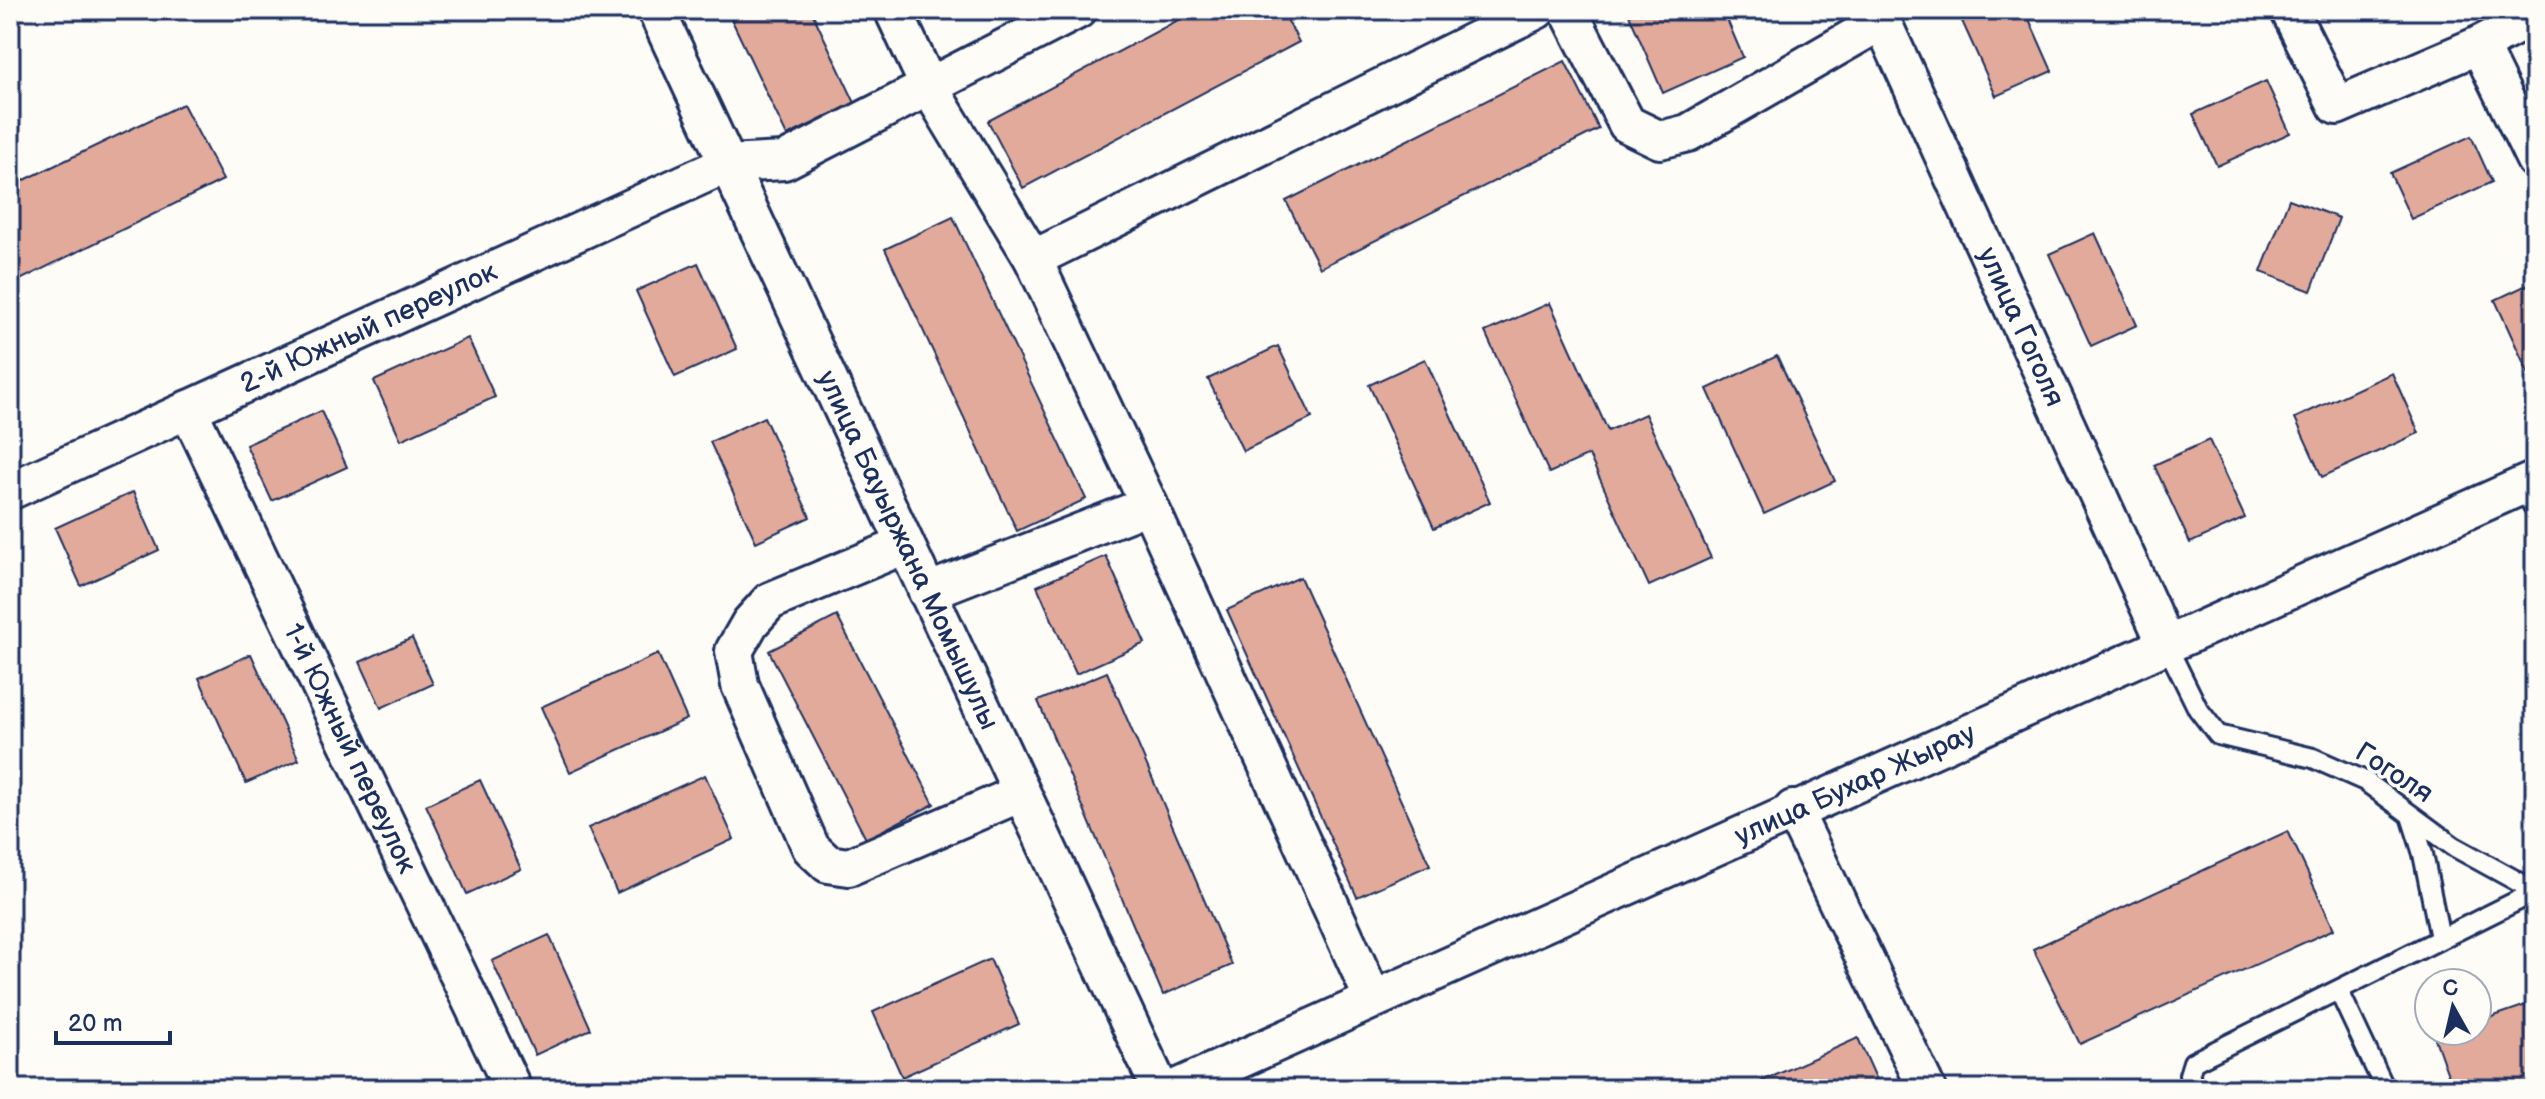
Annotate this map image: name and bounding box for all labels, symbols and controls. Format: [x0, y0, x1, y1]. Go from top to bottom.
street label: улица Гоголя [1971, 242, 2072, 411]
street label: 2-й Южный переулок [235, 255, 502, 400]
street label: улица Бауыржана Момышулы [810, 365, 1006, 735]
street label: 1-й Южный переулок [276, 618, 424, 879]
street label: улица Бухар Жырау [1730, 716, 1980, 852]
street label: Гоголя [2349, 736, 2439, 810]
north arrow [2413, 967, 2493, 1047]
text: С [2441, 974, 2460, 1003]
scale bar [56, 995, 170, 1045]
text: 20 m [68, 1009, 123, 1038]

